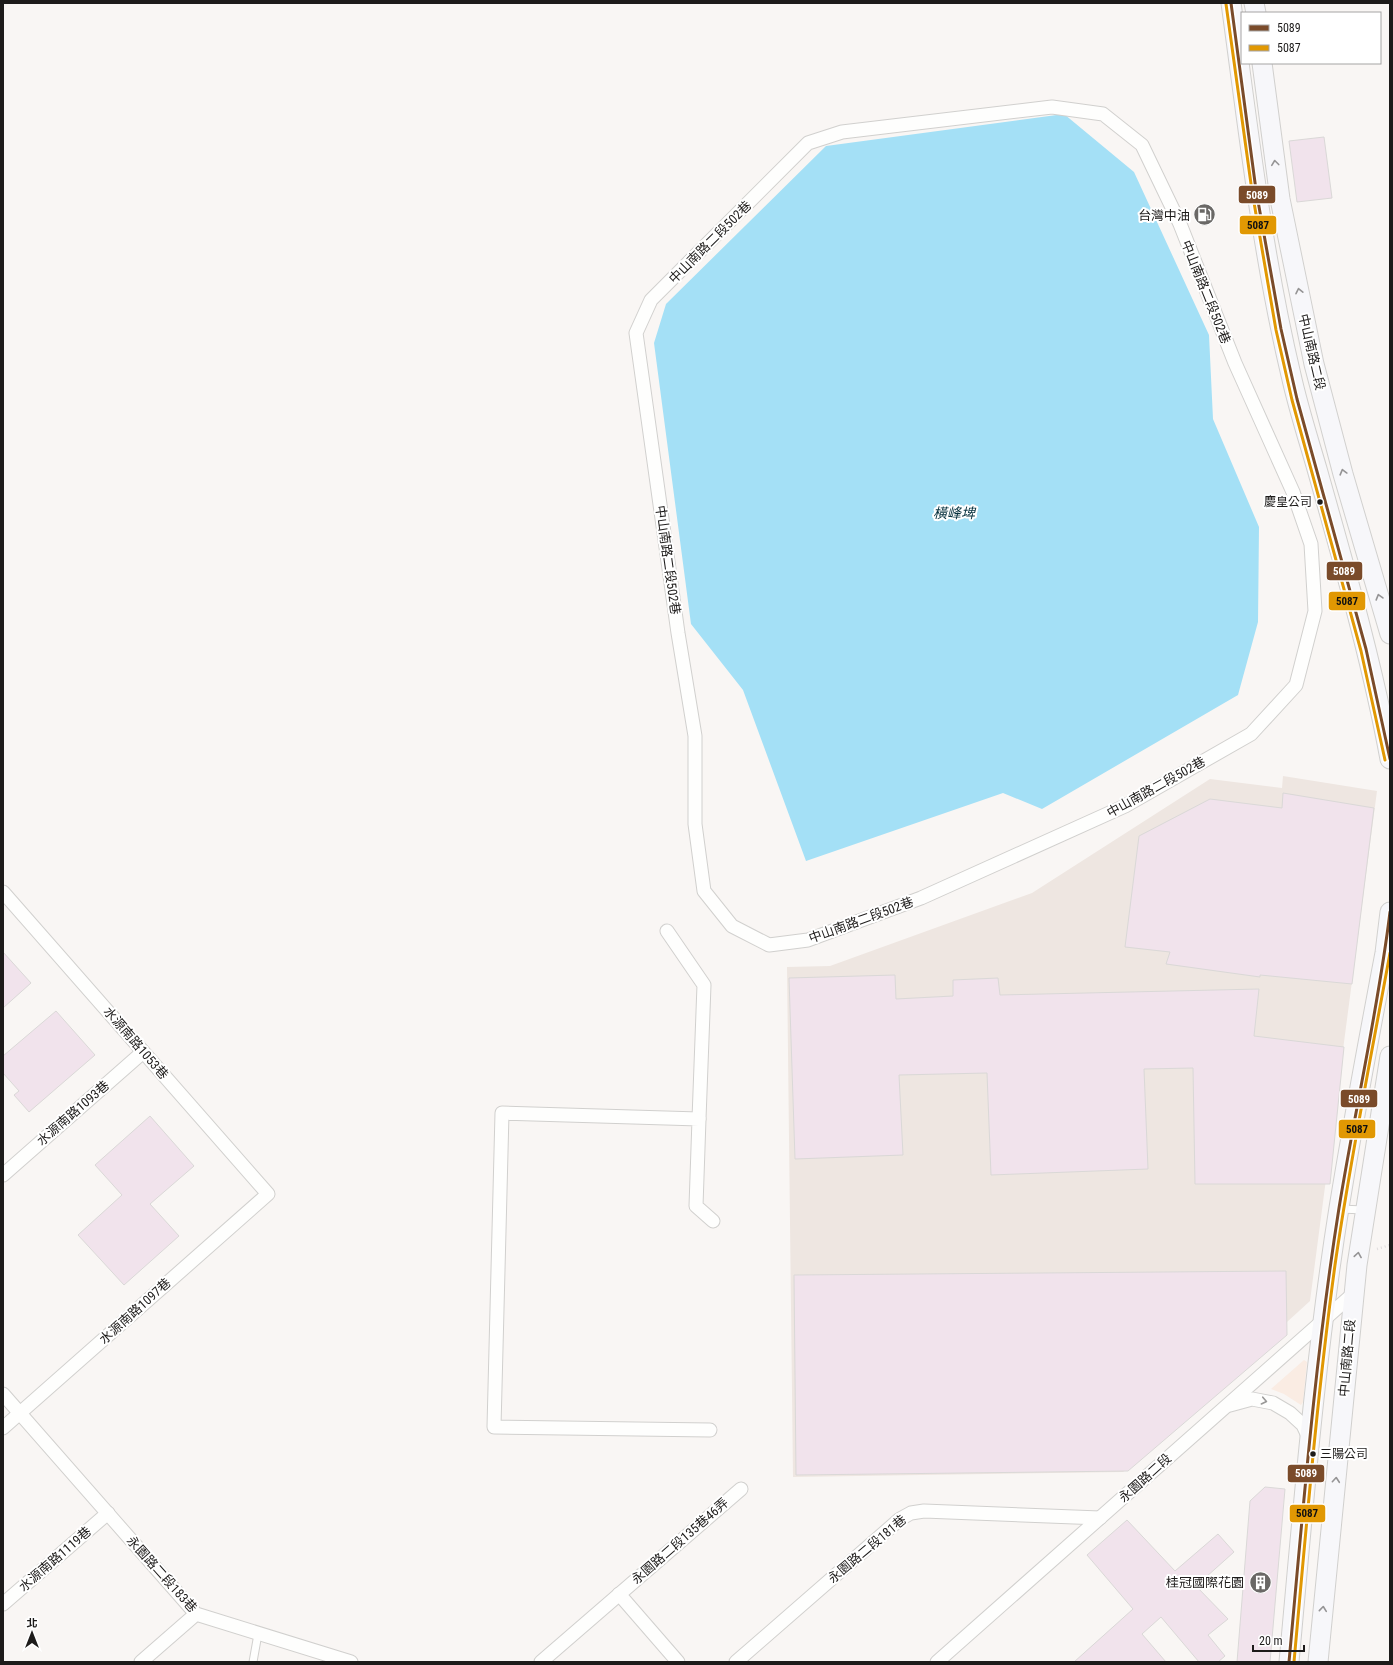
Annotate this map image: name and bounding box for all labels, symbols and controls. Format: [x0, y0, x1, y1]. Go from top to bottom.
legend [1241, 12, 1381, 64]
text: 5089 [1277, 21, 1301, 35]
text: 5087 [1277, 41, 1301, 55]
one-way arrow [1271, 160, 1280, 166]
line badge: 5089 [1238, 185, 1276, 204]
text: 5089 [1246, 189, 1268, 202]
street label: 中山南路二段502巷 [666, 198, 754, 286]
fuel station icon: 台灣中油 [1192, 202, 1218, 228]
place label: 台灣中油 [1138, 208, 1190, 223]
line badge: 5087 [1239, 215, 1277, 235]
text: 5087 [1247, 219, 1270, 232]
street label: 中山南路二段502巷 [1178, 238, 1234, 346]
one-way arrow [1295, 288, 1303, 294]
street label: 中山南路二段 [1296, 312, 1328, 392]
one-way arrow [1339, 469, 1348, 476]
place label: 慶皇公司 [1264, 495, 1312, 509]
marker: 慶皇公司 [1315, 497, 1325, 507]
street label: 中山南路二段502巷 [653, 504, 683, 616]
water label: 橫峰埤 [933, 505, 977, 521]
line badge: 5089 [1326, 561, 1363, 581]
text: 5089 [1333, 565, 1355, 578]
line badge: 5087 [1328, 591, 1366, 611]
one-way arrow [1375, 593, 1384, 600]
text: 5087 [1336, 595, 1359, 608]
street label: 中山南路二段502巷 [1104, 754, 1208, 820]
street label: 中山南路二段502巷 [807, 894, 915, 946]
street label: 水源南路1053巷 [101, 1004, 171, 1082]
street label: 水源南路1093巷 [34, 1078, 112, 1148]
line badge: 5089 [1340, 1089, 1378, 1108]
text: 5089 [1348, 1093, 1370, 1106]
line badge: 5087 [1338, 1119, 1376, 1139]
text: 5087 [1346, 1123, 1369, 1136]
one-way arrow [1353, 1252, 1362, 1258]
street label: 水源南路1097巷 [96, 1275, 174, 1347]
street label: 中山南路二段 [1336, 1318, 1358, 1398]
one-way arrow [1261, 1397, 1267, 1405]
place label: 三陽公司 [1320, 1447, 1368, 1461]
marker: 三陽公司 [1308, 1449, 1318, 1459]
street label: 永園路二段 [1116, 1451, 1174, 1505]
line badge: 5089 [1287, 1464, 1325, 1483]
text: 5089 [1295, 1467, 1317, 1480]
one-way arrow [1332, 1477, 1341, 1483]
street label: 永園路二段135巷46弄 [629, 1495, 731, 1587]
line badge: 5087 [1289, 1504, 1326, 1523]
text: 5087 [1296, 1507, 1319, 1520]
street label: 永園路二段181巷 [825, 1512, 909, 1586]
street label: 水源南路1119巷 [16, 1524, 94, 1594]
street label: 永園路二段183巷 [124, 1533, 200, 1615]
building icon: 桂冠國際花園 [1247, 1569, 1273, 1595]
place label: 桂冠國際花園 [1166, 1575, 1244, 1590]
one-way arrow [1319, 1606, 1328, 1612]
north arrow [12, 1613, 52, 1653]
text: 北 [27, 1617, 38, 1630]
scale bar [1253, 1627, 1304, 1653]
text: 20 m [1259, 1634, 1283, 1648]

